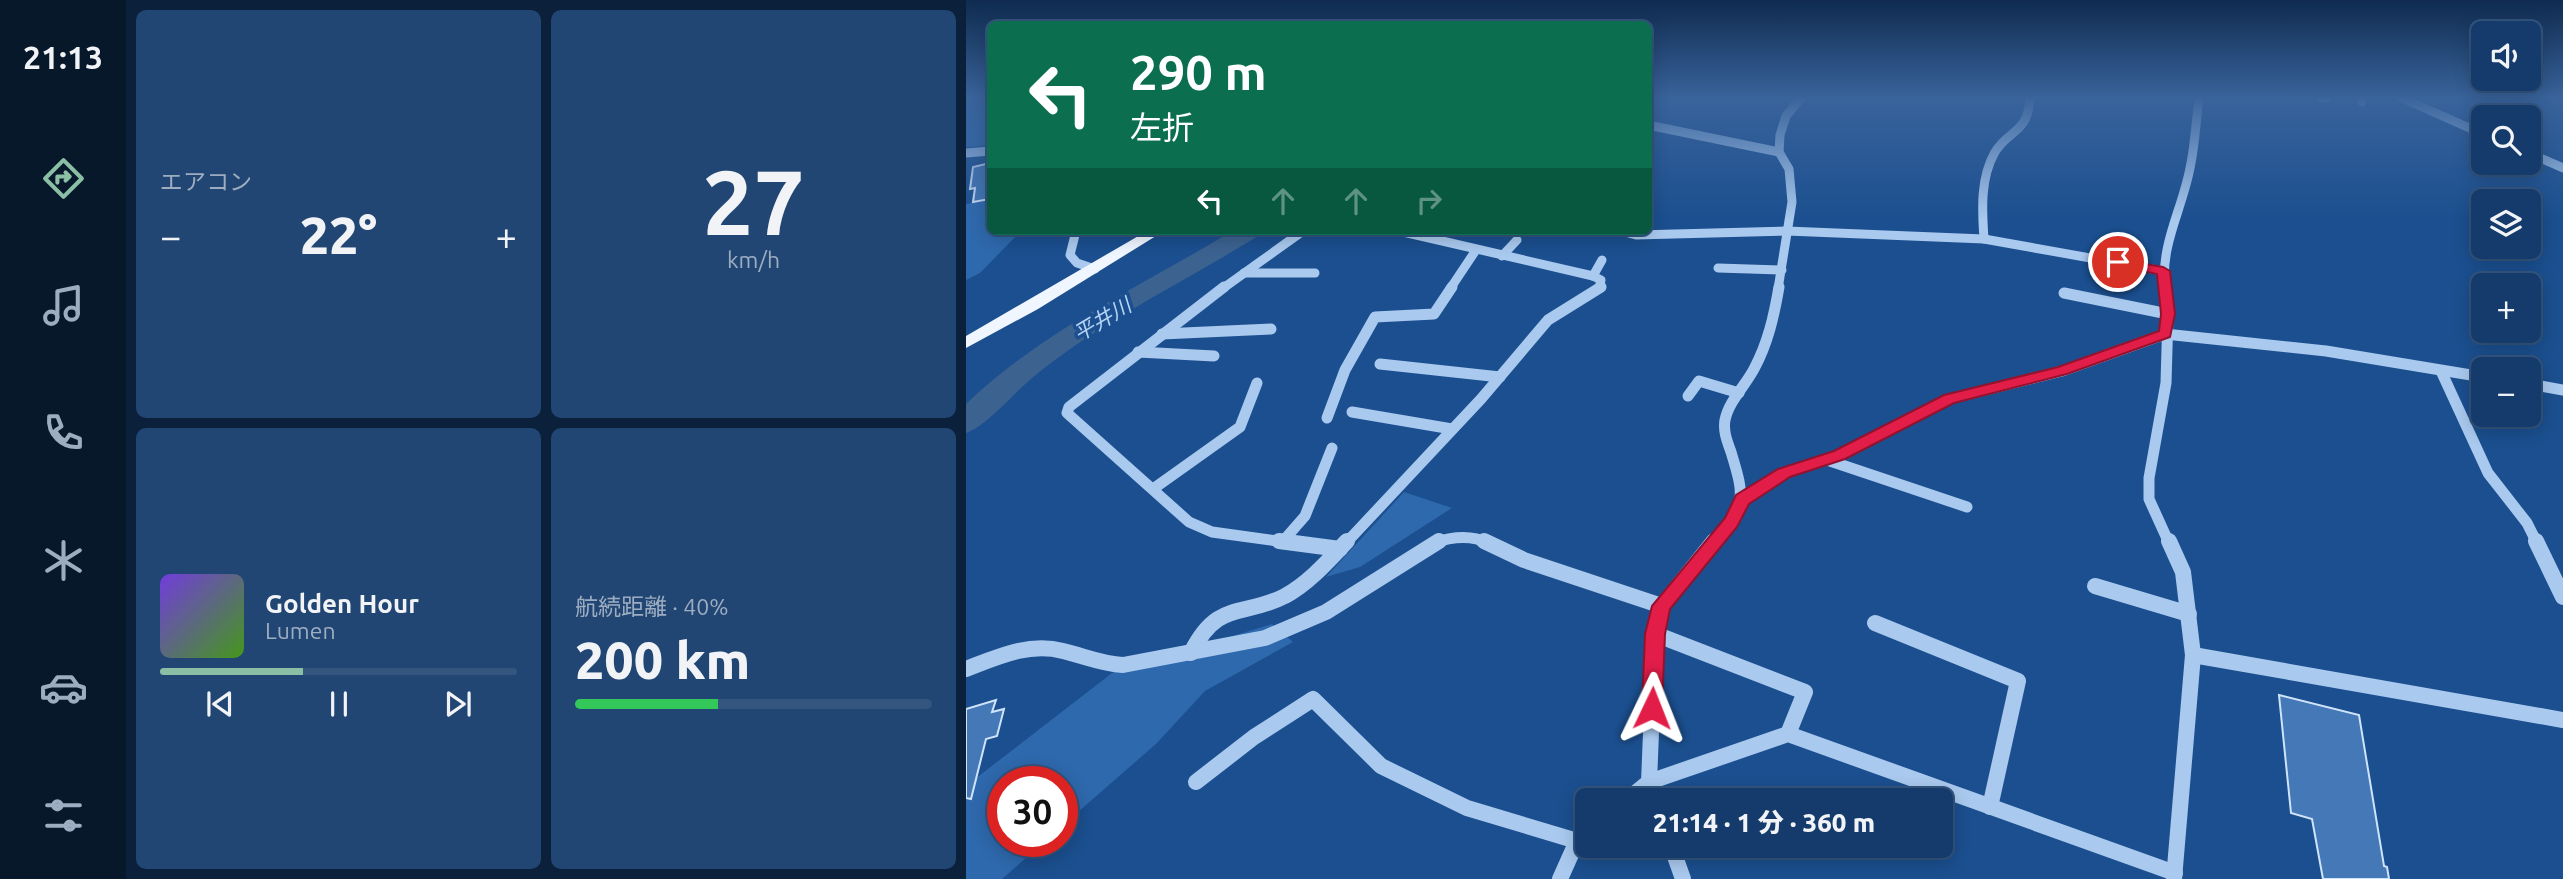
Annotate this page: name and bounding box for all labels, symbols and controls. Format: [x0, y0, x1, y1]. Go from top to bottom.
map controls [2471, 21, 2541, 427]
button: sound [2471, 21, 2541, 91]
text: 21:13 [23, 39, 103, 75]
text: 290 m [1130, 44, 1267, 99]
icon: left [1015, 49, 1106, 140]
button: search [2471, 105, 2541, 175]
text: 左折 [1130, 109, 1194, 145]
text: 27 [702, 150, 805, 252]
icon: directions [39, 154, 88, 203]
text: エアコン [160, 169, 252, 194]
icon: left [1191, 182, 1229, 220]
icon: ahead [1264, 182, 1302, 220]
icon: ahead [1337, 182, 1375, 220]
icon: right [1410, 182, 1448, 220]
button: layers [2471, 189, 2541, 259]
text: 22° [300, 206, 377, 264]
text: − [160, 215, 181, 257]
text: + [496, 215, 517, 257]
pin [2088, 232, 2148, 292]
icon: arrive [2099, 243, 2137, 281]
text: km/h [727, 247, 780, 272]
button: + [2471, 273, 2541, 343]
icon: music [39, 281, 88, 330]
water label: 平井川 [1069, 291, 1137, 346]
button: − [2471, 357, 2541, 427]
icon: phone [39, 408, 88, 457]
icon: climate [39, 536, 88, 585]
text: Golden Hour [265, 589, 419, 618]
text: 航続距離 · 40% [575, 594, 728, 619]
text: Lumen [265, 618, 336, 643]
text: 200 km [575, 631, 750, 689]
icon: car [39, 663, 88, 712]
position arrow [1615, 671, 1689, 745]
icon: previous [201, 685, 239, 723]
icon: pause [320, 685, 358, 723]
icon: next [439, 685, 477, 723]
speed limit sign: 30 [987, 766, 1078, 857]
icon: filters [39, 791, 88, 840]
text: 21:14 · 1 分 · 360 m [1653, 808, 1875, 837]

